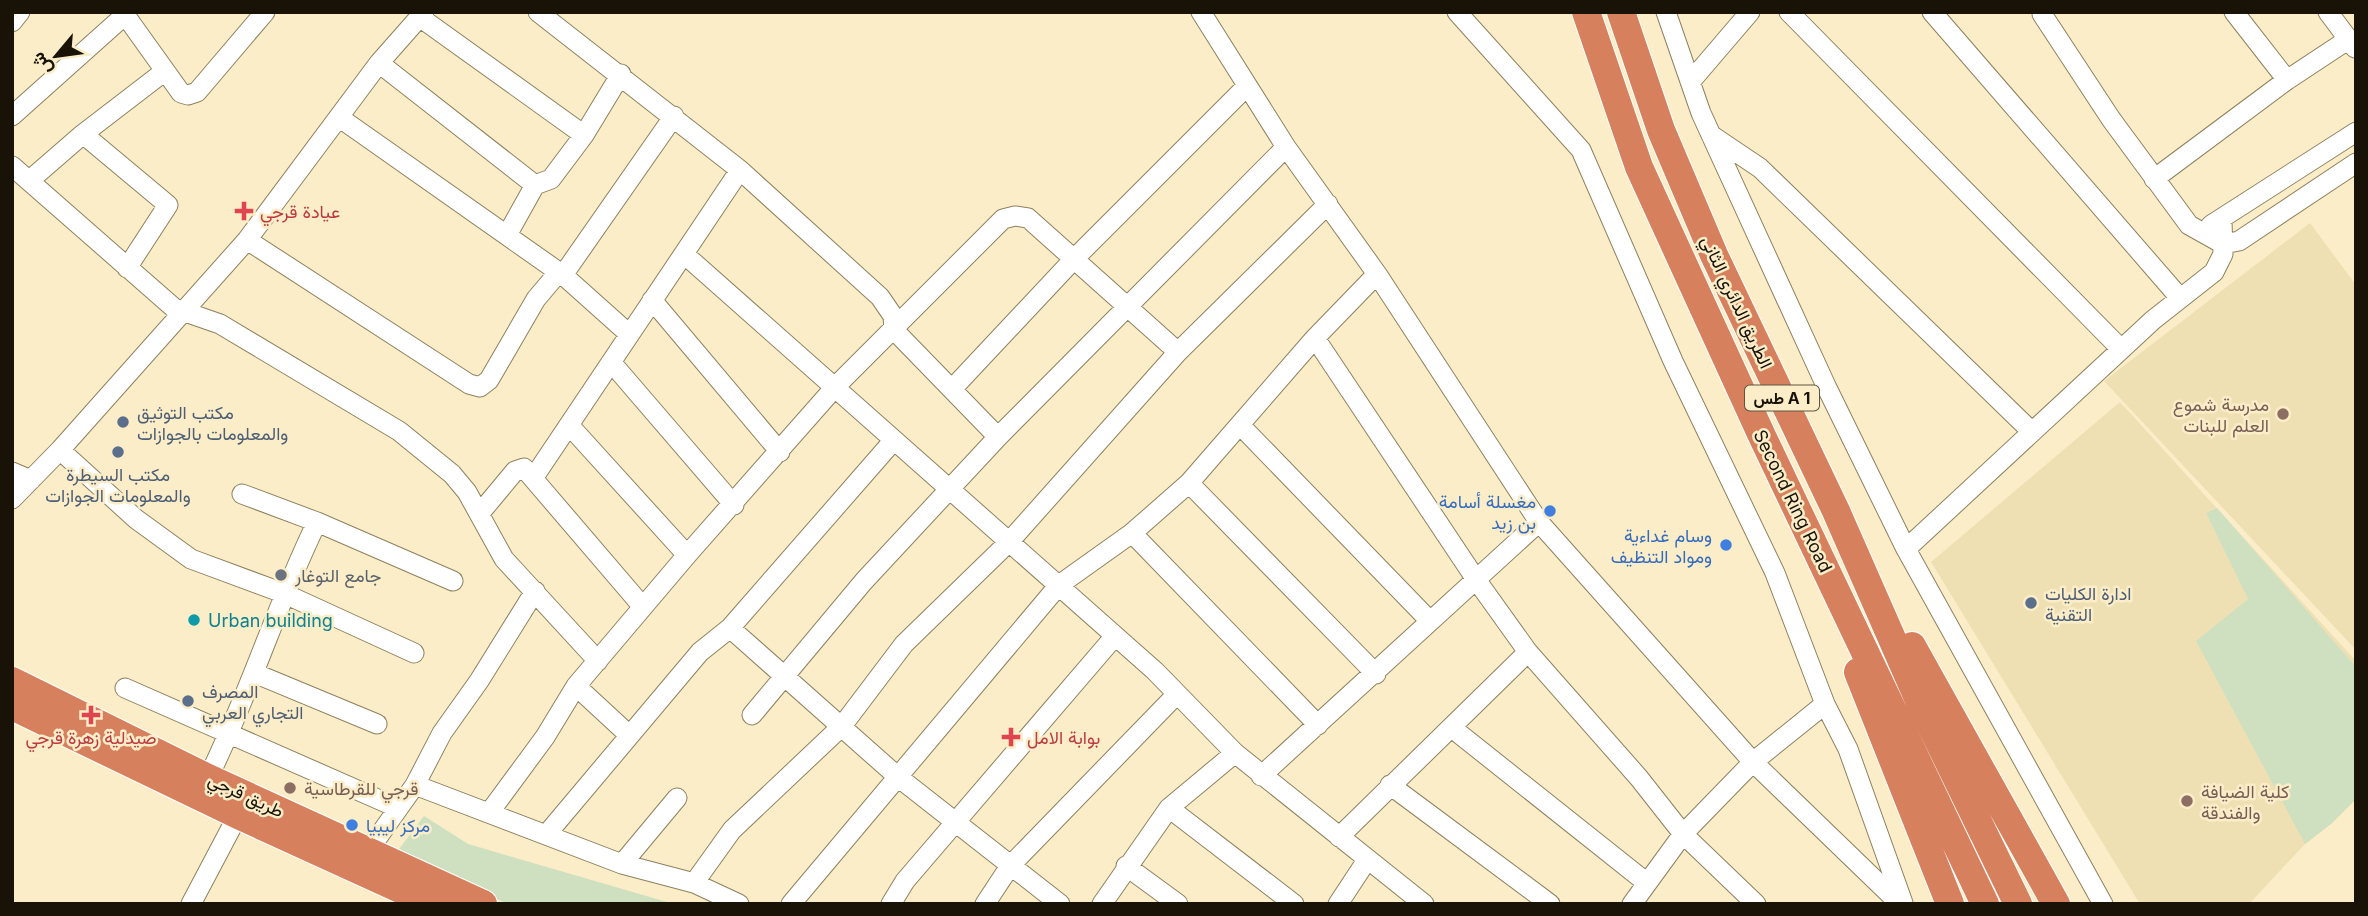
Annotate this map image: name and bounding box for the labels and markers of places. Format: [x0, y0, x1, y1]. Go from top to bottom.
marker: عيادة قرجي [234, 201, 254, 221]
place label: عيادة قرجي [260, 201, 340, 227]
place label: مدرسة شموع العلم للبنات [2173, 394, 2269, 438]
place label: مكتب التوثيق والمعلومات بالجوازات [137, 402, 288, 445]
marker: مدرسة شموع العلم للبنات [2275, 406, 2291, 422]
marker: مكتب التوثيق والمعلومات بالجوازات [115, 414, 131, 430]
marker: مكتب السيطرة والمعلومات الجوازات [110, 444, 126, 460]
place label: مكتب السيطرة والمعلومات الجوازات [45, 464, 191, 507]
place label: مغسلة أسامة بن زيد [1439, 491, 1536, 534]
marker: مغسلة أسامة بن زيد [1542, 503, 1558, 519]
place label: وسام غداءية ومواد التنظيف [1611, 525, 1712, 568]
marker: وسام غداءية ومواد التنظيف [1718, 537, 1734, 553]
place label: جامع التوغار [294, 565, 381, 588]
marker: جامع التوغار [273, 567, 289, 583]
place label: ادارة الكليات التقنية [2045, 583, 2131, 625]
marker: ادارة الكليات التقنية [2023, 595, 2039, 611]
place label: Urban building [208, 610, 333, 631]
marker: Urban building [186, 612, 202, 628]
place label: المصرف التجاري العربي [202, 681, 304, 728]
marker: المصرف التجاري العربي [180, 693, 196, 709]
marker: صيدلية زهرة قرجي [83, 707, 99, 723]
place label: صيدلية زهرة قرجي [25, 727, 157, 753]
marker: بوابة الامل [1001, 727, 1021, 747]
place label: بوابة الامل [1027, 727, 1100, 749]
place label: قرجي للقرطاسية [304, 778, 418, 804]
marker: قرجي للقرطاسية [282, 780, 298, 796]
place label: كلية الضيافة والفندقة [2201, 781, 2289, 824]
marker: كلية الضيافة والفندقة [2179, 793, 2195, 809]
place label: مركز ليبيا [366, 815, 430, 837]
marker: مركز ليبيا [344, 817, 360, 833]

